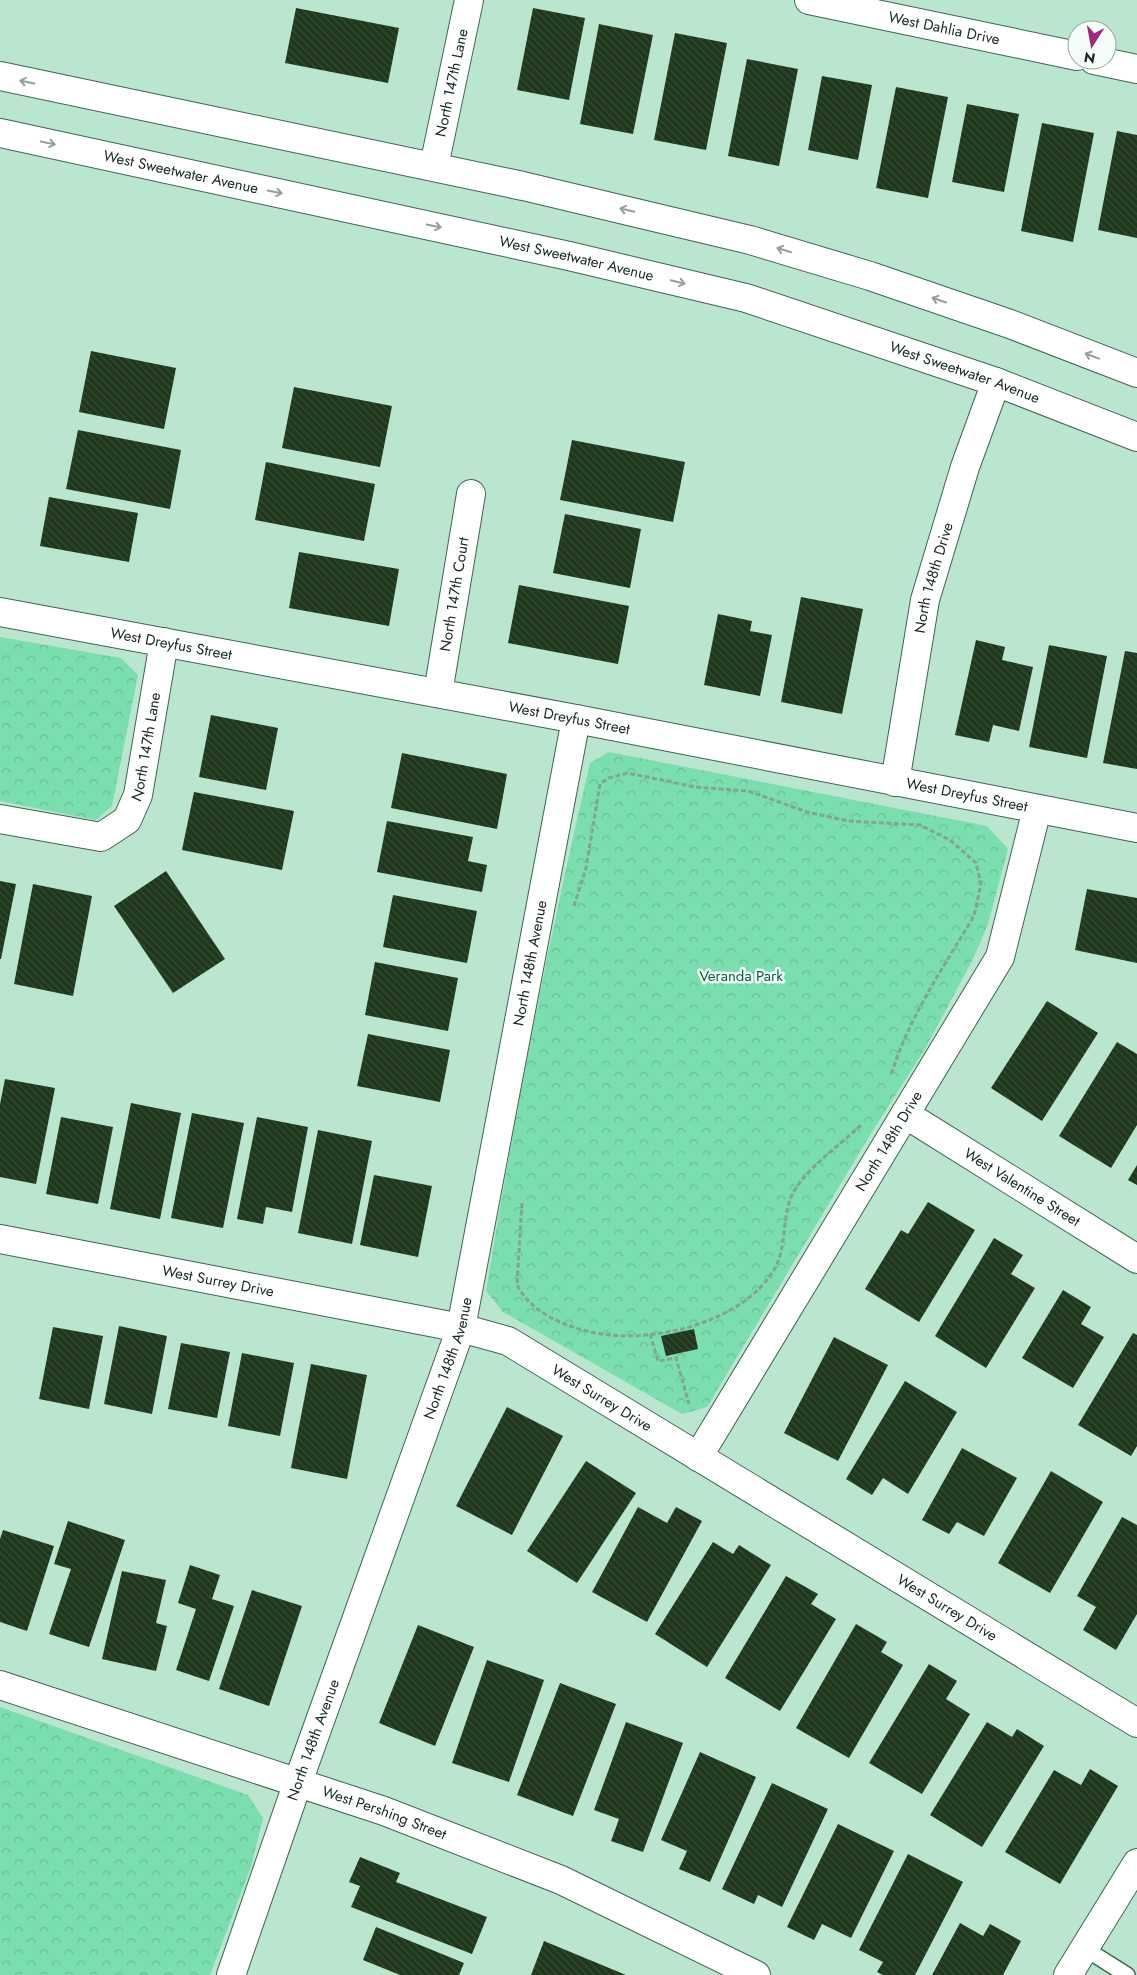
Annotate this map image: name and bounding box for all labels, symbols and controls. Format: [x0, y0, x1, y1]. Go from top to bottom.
street label: West Dahlia Drive [886, 6, 1002, 51]
north arrow [1067, 20, 1117, 70]
street label: North 147th Lane [429, 26, 474, 139]
text: N [1082, 47, 1097, 69]
one-way arrow [20, 77, 36, 86]
one-way arrow [39, 139, 55, 148]
street label: West Sweetwater Avenue [101, 145, 261, 200]
one-way arrow [267, 188, 283, 197]
one-way arrow [619, 205, 635, 214]
one-way arrow [426, 222, 442, 231]
street label: West Sweetwater Avenue [497, 230, 656, 287]
one-way arrow [777, 245, 793, 255]
one-way arrow [669, 278, 685, 287]
one-way arrow [931, 294, 947, 304]
street label: West Sweetwater Avenue [886, 336, 1043, 409]
one-way arrow [1084, 350, 1099, 359]
street label: North 148th Drive [909, 519, 959, 635]
street label: North 147th Court [434, 535, 475, 653]
street label: West Dreyfus Street [108, 622, 234, 666]
street label: North 147th Lane [126, 690, 166, 805]
street label: West Dreyfus Street [507, 696, 632, 740]
street label: West Dreyfus Street [904, 772, 1030, 818]
street label: North 148th Avenue [507, 898, 553, 1028]
park label: Veranda Park [699, 965, 783, 987]
street label: North 148th Drive [850, 1086, 928, 1196]
street label: West Valentine Street [959, 1142, 1085, 1232]
street label: West Surrey Drive [160, 1259, 276, 1303]
street label: North 148th Avenue [418, 1295, 478, 1422]
street label: West Surrey Drive [547, 1359, 656, 1437]
street label: West Surrey Drive [893, 1569, 1002, 1647]
street label: North 148th Avenue [281, 1676, 345, 1804]
street label: West Pershing Street [319, 1780, 450, 1845]

